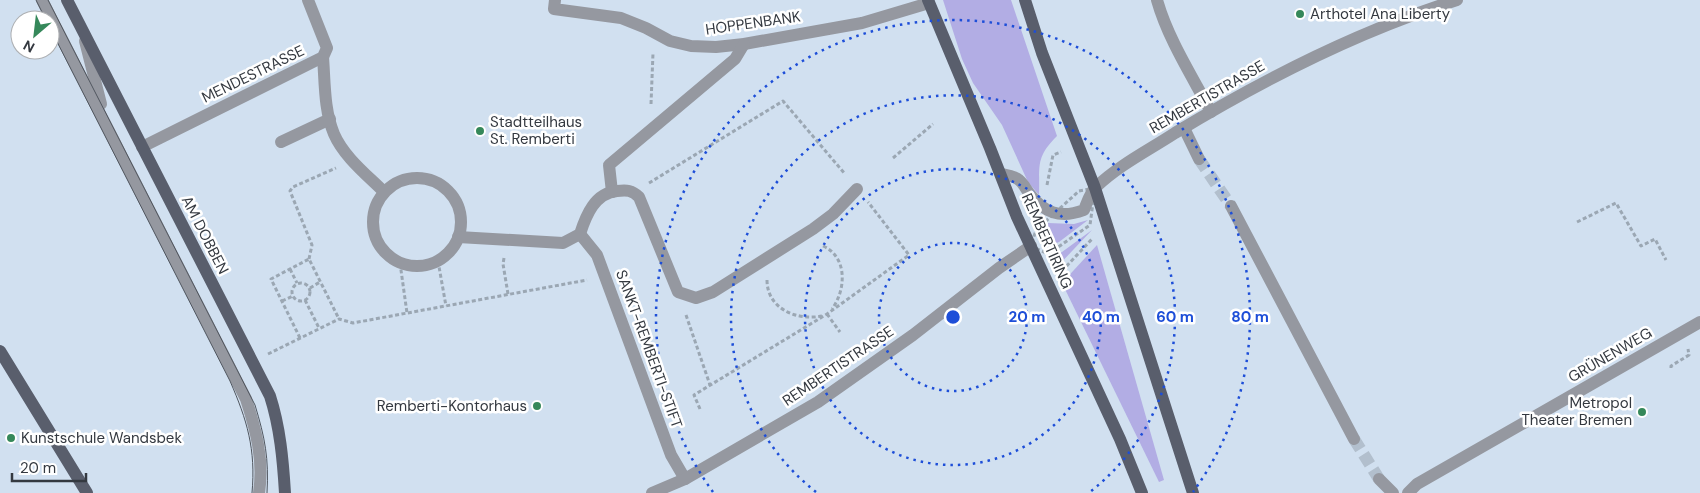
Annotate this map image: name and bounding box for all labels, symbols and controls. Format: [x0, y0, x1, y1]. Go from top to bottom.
place label: Arthotel Ana Liberty [1310, 4, 1451, 24]
street label: HOPPENBANK [704, 6, 802, 40]
marker: Arthotel Ana Liberty [1294, 8, 1306, 20]
north arrow [10, 10, 60, 60]
text: N [20, 36, 38, 57]
street label: MENDESTRASSE [198, 40, 308, 108]
street label: REMBERTISTRASSE [1146, 56, 1268, 138]
place label: Stadtteilhaus St. Remberti [490, 112, 582, 149]
marker: Stadtteilhaus St. Remberti [474, 125, 486, 137]
street label: REMBERTIRING [1017, 190, 1077, 292]
street label: AM DOBBEN [177, 192, 233, 278]
street label: SANKT-REMBERTI-STIFT [611, 267, 687, 431]
text: 20 m [1009, 307, 1045, 327]
text: 40 m [1082, 307, 1120, 327]
text: 60 m [1156, 307, 1194, 327]
text: 80 m [1231, 307, 1269, 327]
centre of rings [944, 308, 962, 326]
street label: REMBERTISTRASSE [779, 321, 897, 411]
street label: GRÜNENWEG [1564, 323, 1656, 387]
place label: Metropol Theater Bremen [1521, 393, 1632, 430]
place label: Remberti-Kontorhaus [377, 396, 527, 416]
marker: Remberti-Kontorhaus [531, 400, 543, 412]
marker: Metropol Theater Bremen [1636, 406, 1648, 418]
place label: Kunstschule Wandsbek [21, 428, 182, 448]
marker: Kunstschule Wandsbek [5, 432, 17, 444]
scale bar [12, 450, 86, 482]
text: 20 m [20, 458, 56, 478]

